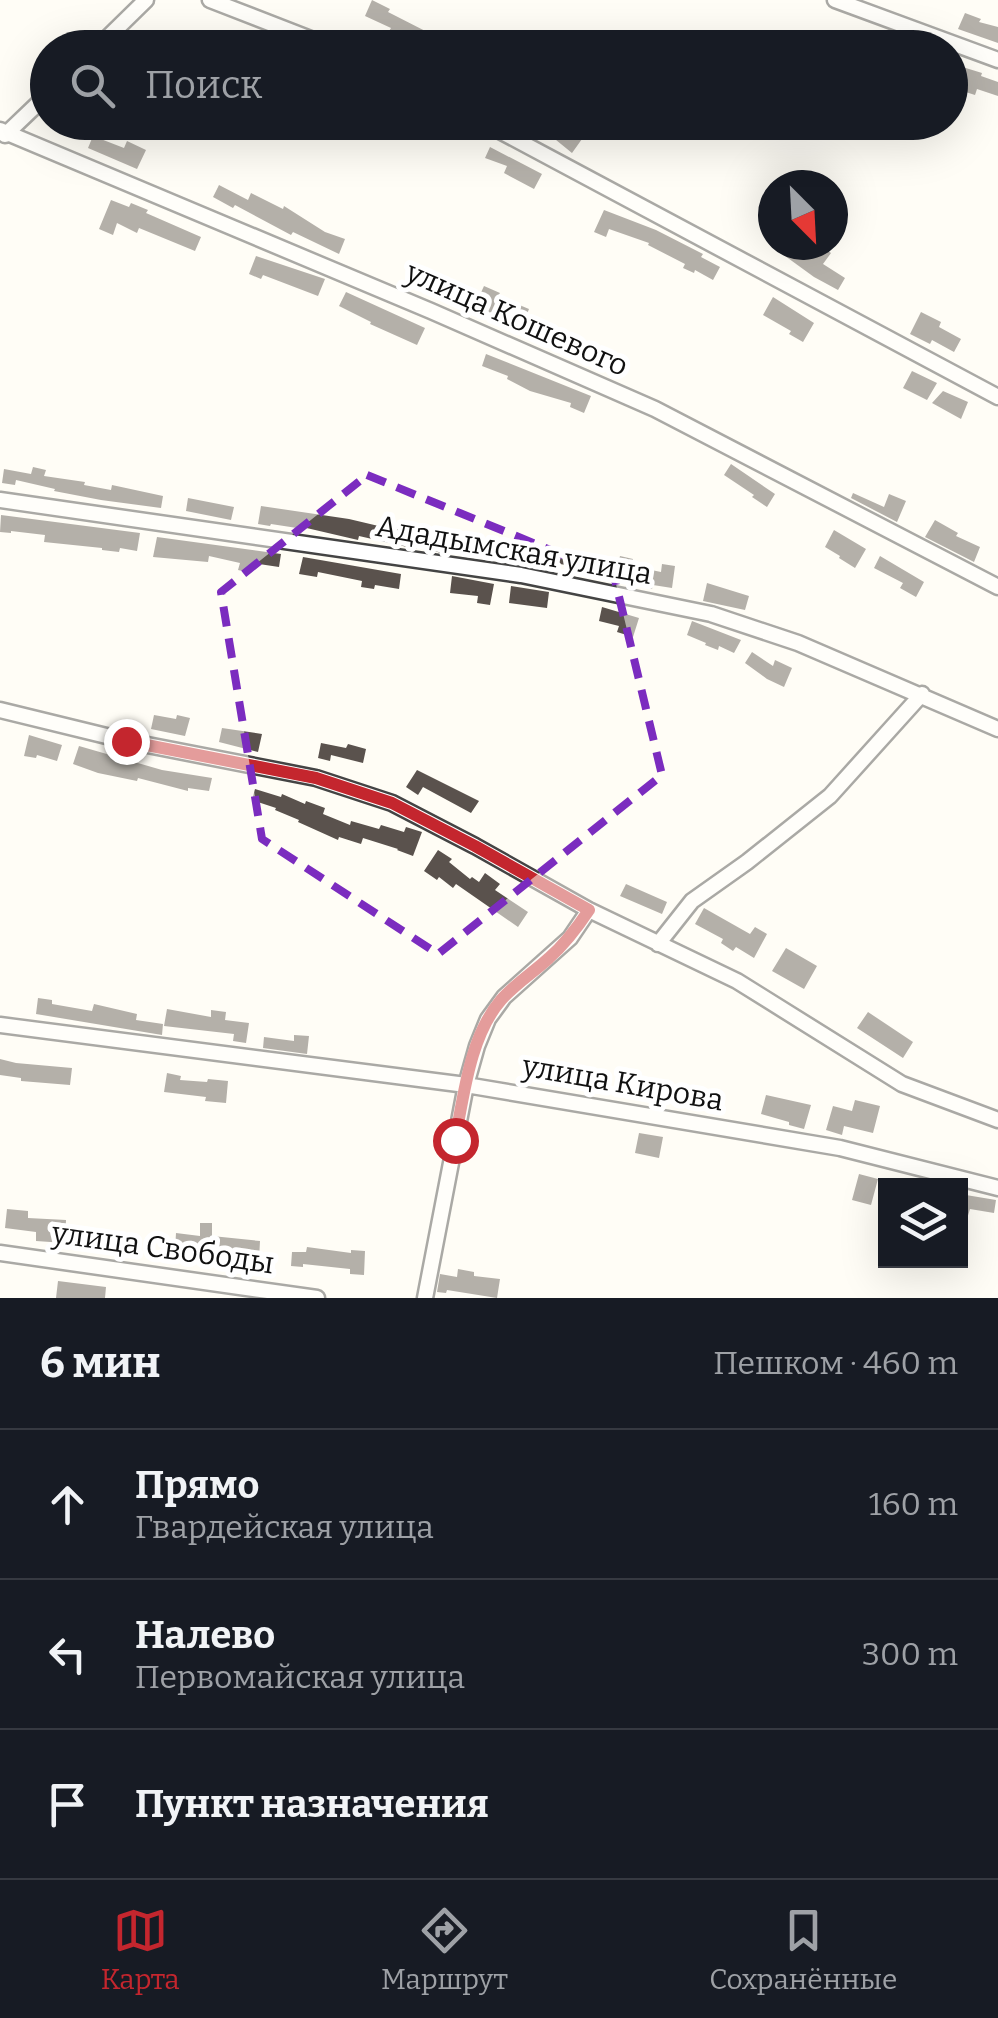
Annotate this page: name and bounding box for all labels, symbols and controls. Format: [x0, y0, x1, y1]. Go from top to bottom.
search box [30, 30, 968, 140]
icon: search [65, 58, 120, 113]
text: Поиск [145, 62, 262, 108]
north arrow [758, 170, 848, 260]
street label: улица Кошевого [399, 253, 634, 384]
street label: Ададымская улица [373, 508, 655, 592]
route end [104, 719, 150, 765]
street label: улица Кирова [519, 1047, 726, 1118]
route start [433, 1118, 479, 1164]
map controls [878, 1178, 968, 1268]
button: layers [878, 1178, 968, 1268]
street label: улица Свободы [49, 1214, 276, 1281]
text: 6 мин [40, 1338, 160, 1388]
text: Пешком · 460 m [713, 1344, 958, 1382]
text: Прямо [135, 1462, 259, 1508]
icon: ahead [40, 1477, 95, 1532]
text: 160 m [869, 1485, 958, 1523]
text: Гвардейская улица [135, 1508, 434, 1546]
text: Налево [135, 1612, 275, 1658]
icon: left [40, 1627, 95, 1682]
text: 300 m [862, 1635, 958, 1673]
text: Первомайская улица [135, 1658, 465, 1696]
icon: arrive [40, 1777, 95, 1832]
text: Пункт назначения [135, 1781, 489, 1827]
tab: Карта [101, 1903, 180, 1996]
tab: Маршрут [381, 1903, 508, 1996]
tab: Сохранённые [709, 1903, 897, 1996]

